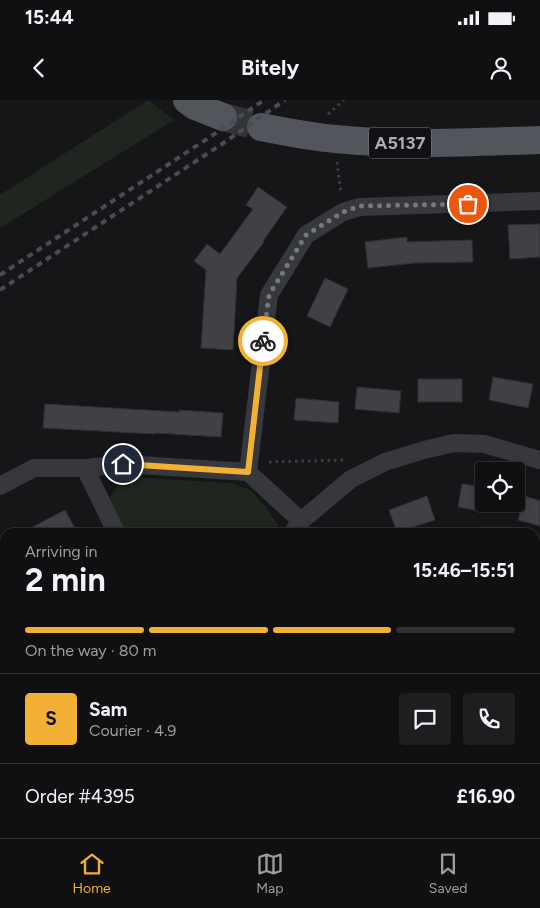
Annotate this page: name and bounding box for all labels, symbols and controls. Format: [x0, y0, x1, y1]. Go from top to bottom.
text: 15:44 [25, 6, 74, 29]
icon: back [25, 54, 53, 82]
text: Bitely [241, 54, 299, 81]
icon: person [487, 54, 515, 82]
road number: A5137 [369, 128, 431, 158]
pin [447, 183, 489, 225]
icon: bag [454, 190, 482, 218]
courier [238, 316, 288, 366]
icon: bike [249, 327, 277, 355]
pin [102, 443, 144, 485]
icon: home [109, 450, 137, 478]
map controls [475, 462, 525, 512]
button: locate [475, 462, 525, 512]
text: Arriving in [25, 542, 97, 561]
text: 15:46–15:51 [413, 559, 515, 582]
text: 2 min [25, 561, 106, 599]
text: On the way · 80 m [25, 641, 156, 660]
button: chat [399, 693, 451, 745]
button: phone [463, 693, 515, 745]
text: Sam [89, 698, 127, 721]
text: S [45, 707, 57, 730]
text: Courier · 4.9 [89, 721, 176, 740]
text: Order #4395 [25, 785, 135, 808]
text: £16.90 [457, 785, 515, 808]
tab: Home [73, 850, 111, 897]
tab: Map [256, 850, 284, 897]
tab: Saved [429, 850, 467, 897]

